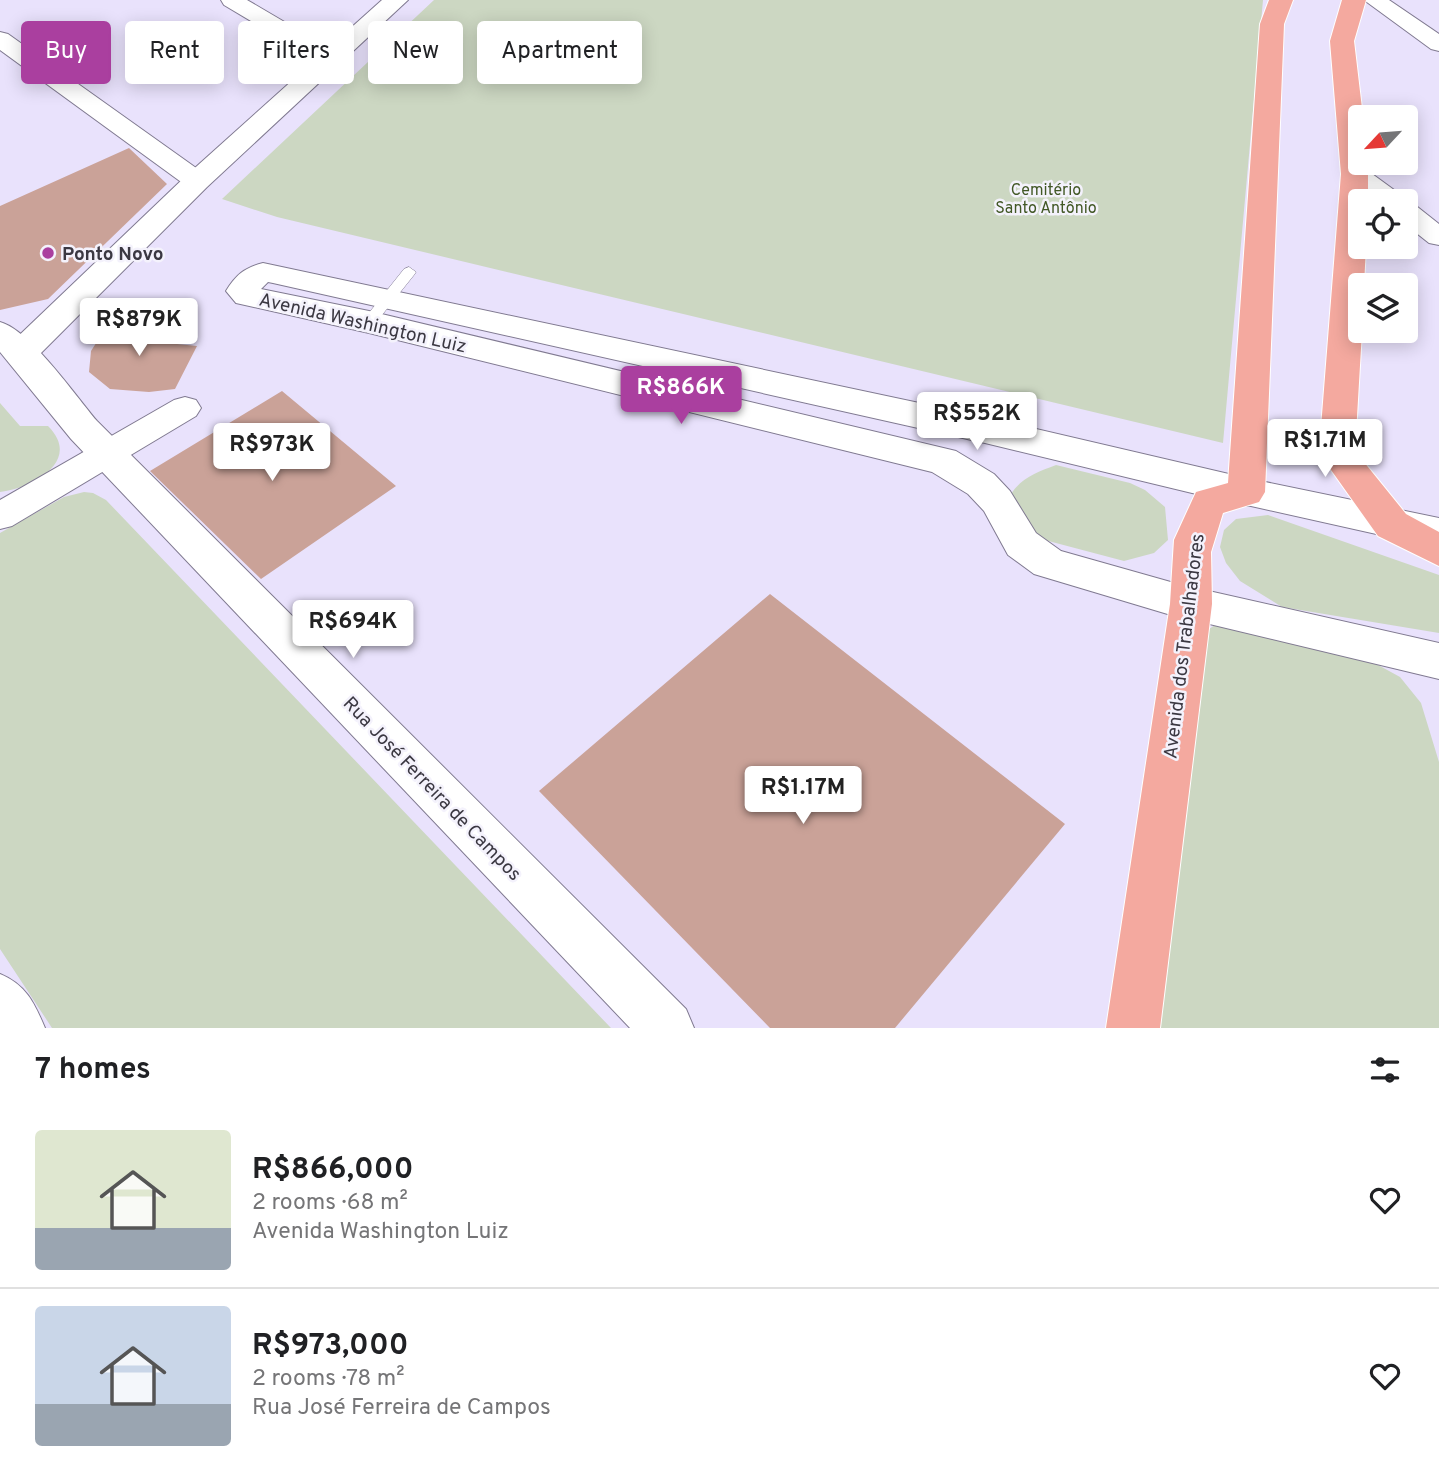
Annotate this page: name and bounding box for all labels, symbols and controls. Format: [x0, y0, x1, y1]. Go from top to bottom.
chip: Buy [21, 21, 111, 84]
chip: Rent [125, 21, 224, 84]
chip: Filters [238, 21, 354, 84]
chip: New [368, 21, 463, 84]
chip: Apartment [477, 21, 642, 84]
north arrow [1348, 105, 1418, 175]
map controls [1348, 105, 1418, 343]
park label: Cemitério Santo Antônio [995, 181, 1097, 219]
button: locate [1348, 189, 1418, 259]
place label: Ponto Novo [62, 243, 164, 267]
marker: Ponto Novo [40, 245, 56, 261]
button: layers [1348, 273, 1418, 343]
street label: Avenida Washington Luiz [256, 288, 469, 360]
pin: R$879K [82, 298, 196, 358]
text: R$879K [96, 306, 182, 335]
pin: R$866K [624, 366, 738, 426]
text: R$866K [637, 374, 725, 403]
pin: R$552K [920, 392, 1034, 452]
text: R$552K [933, 400, 1021, 429]
pin: R$1.71M [1260, 420, 1390, 479]
pin: R$973K [215, 424, 329, 483]
text: R$1.71M [1283, 427, 1367, 456]
text: R$973K [229, 431, 315, 460]
street label: Avenida dos Trabalhadores [1159, 532, 1211, 760]
pin: R$694K [296, 600, 410, 660]
text: R$694K [308, 608, 398, 637]
street label: Rua José Ferreira de Campos [337, 692, 526, 886]
pin: R$1.17M [738, 766, 868, 826]
text: R$1.17M [761, 774, 845, 803]
icon: filters [1366, 1051, 1404, 1089]
text: 7 homes [35, 1052, 151, 1089]
text: R$866,000 [252, 1152, 413, 1189]
icon: home [91, 1158, 175, 1242]
icon: heart [1366, 1181, 1404, 1219]
text: 2 rooms · 68 m² [252, 1189, 408, 1218]
text: Avenida Washington Luiz [252, 1218, 509, 1247]
text: R$973,000 [252, 1328, 409, 1365]
icon: home [91, 1334, 175, 1418]
icon: heart [1366, 1357, 1404, 1395]
text: 2 rooms · 78 m² [252, 1365, 405, 1394]
text: Rua José Ferreira de Campos [252, 1394, 551, 1423]

